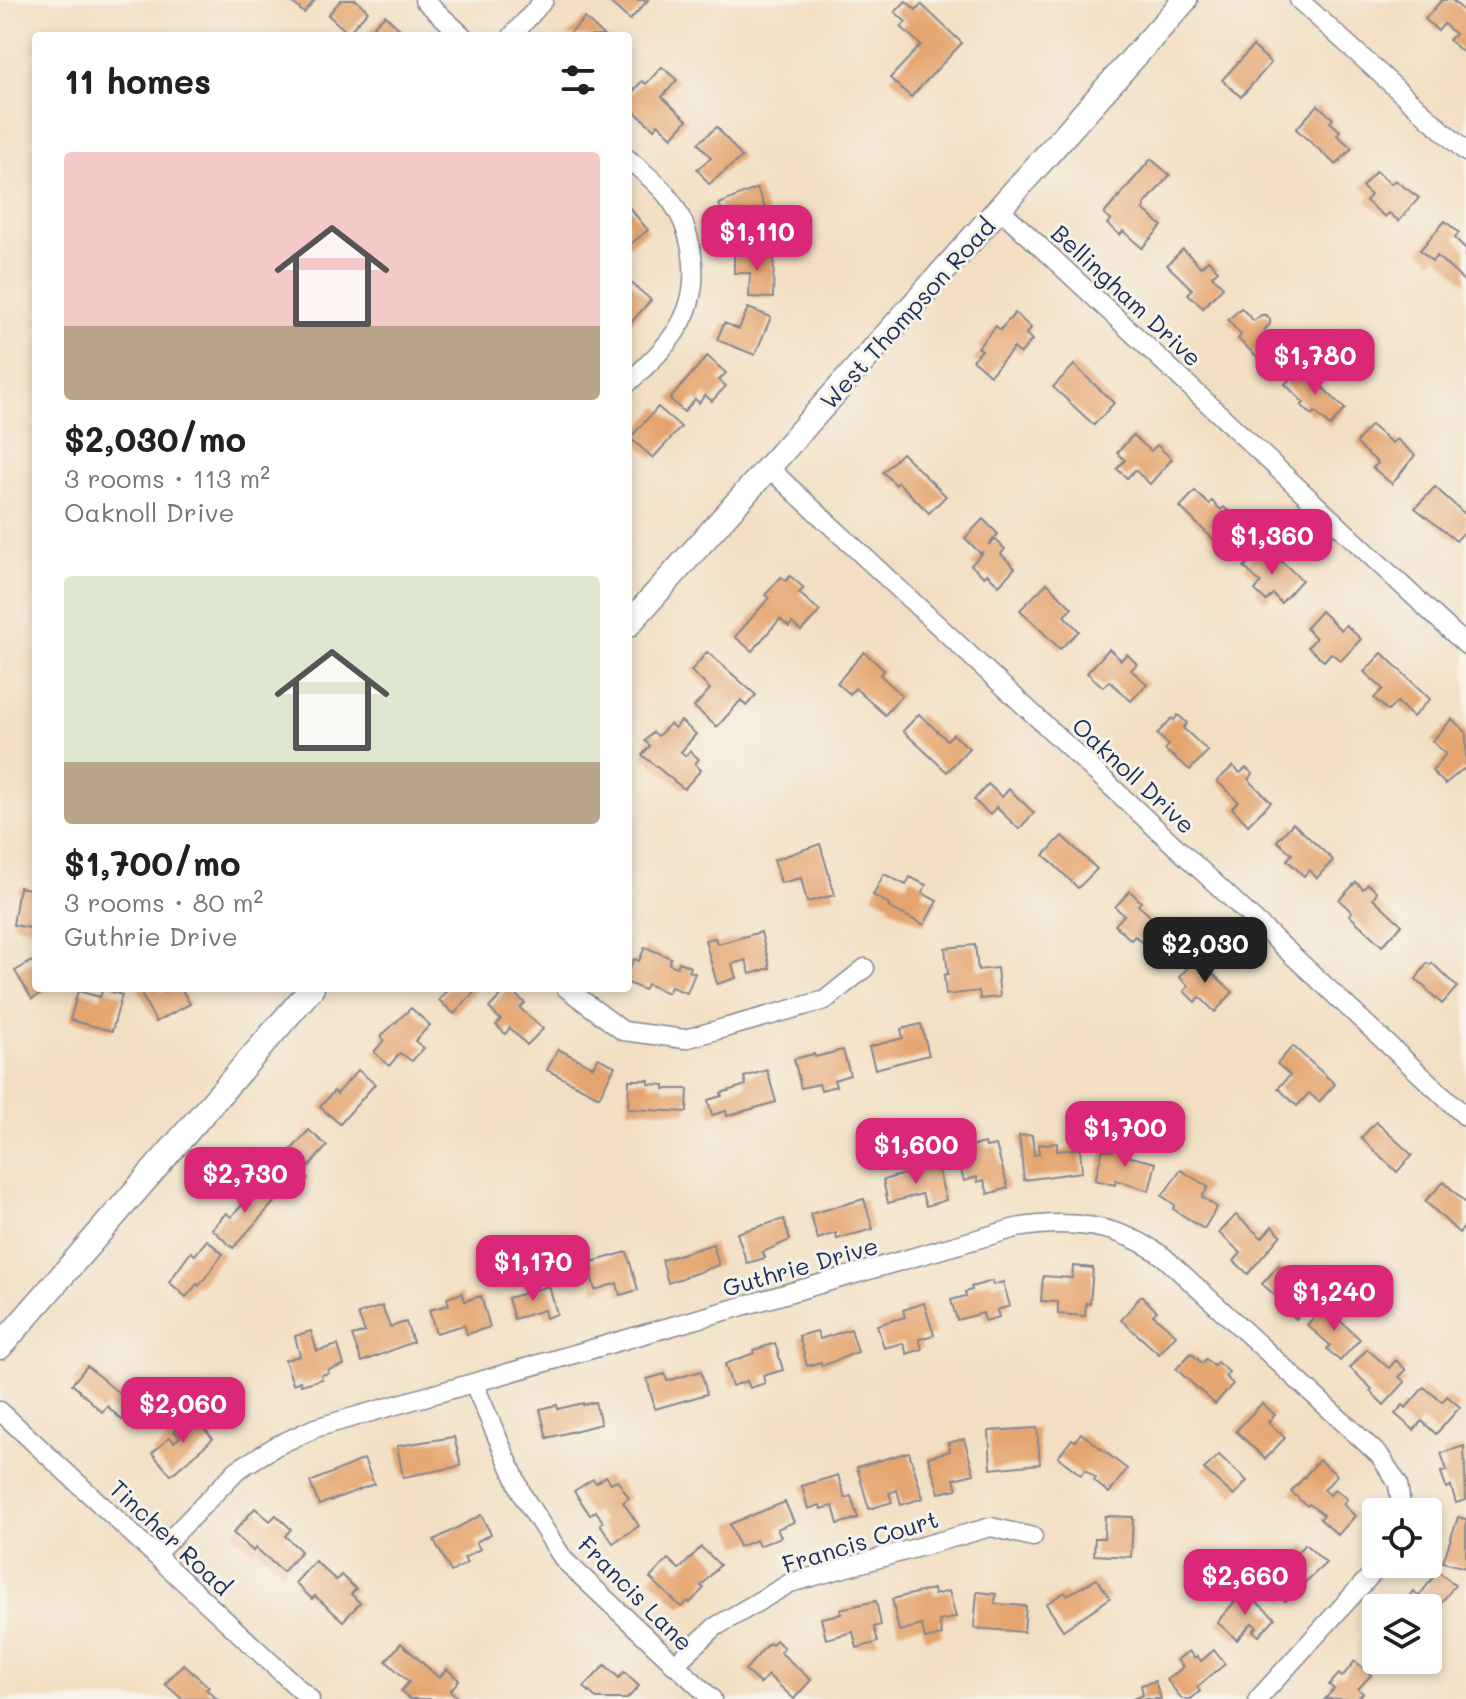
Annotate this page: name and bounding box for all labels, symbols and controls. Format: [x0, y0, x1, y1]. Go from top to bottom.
text: 11 homes [64, 58, 211, 103]
icon: filters [556, 58, 600, 102]
icon: home [260, 204, 404, 348]
pin: $1,110 [692, 205, 822, 273]
street label: West Thompson Road [813, 211, 1001, 415]
text: $1,110 [719, 214, 795, 248]
street label: Bellingham Drive [1045, 217, 1209, 373]
pin: $1,780 [1250, 329, 1380, 397]
text: $1,780 [1274, 338, 1356, 372]
text: $2,030/mo [64, 416, 246, 461]
text: 3 rooms · 113 m² [64, 461, 270, 495]
text: Oaknoll Drive [64, 495, 235, 529]
pin: $1,360 [1207, 509, 1337, 577]
text: $1,360 [1230, 518, 1314, 552]
icon: home [260, 628, 404, 772]
street label: Oaknoll Drive [1066, 710, 1202, 840]
text: $1,700/mo [64, 840, 241, 885]
text: 3 rooms · 80 m² [64, 885, 263, 919]
pin: $2,030 [1140, 917, 1270, 985]
text: Guthrie Drive [64, 919, 238, 953]
text: $2,030 [1161, 926, 1249, 960]
pin: $1,700 [1060, 1101, 1190, 1169]
text: $1,700 [1083, 1110, 1167, 1144]
pin: $1,600 [851, 1118, 981, 1186]
text: $1,600 [874, 1127, 958, 1161]
pin: $2,730 [180, 1147, 310, 1215]
text: $2,730 [202, 1156, 288, 1190]
street label: Guthrie Drive [719, 1229, 881, 1303]
pin: $1,170 [468, 1235, 598, 1303]
text: $1,170 [494, 1244, 572, 1278]
pin: $1,240 [1269, 1265, 1399, 1333]
text: $1,240 [1292, 1274, 1376, 1308]
pin: $2,060 [118, 1377, 248, 1445]
text: $2,060 [139, 1386, 227, 1420]
street label: Tincher Road [103, 1472, 239, 1602]
map controls [1362, 1498, 1442, 1674]
button: locate [1362, 1498, 1442, 1578]
street label: Francis Court [778, 1503, 942, 1579]
street label: Francis Lane [572, 1529, 700, 1657]
pin: $2,660 [1180, 1549, 1310, 1617]
text: $2,660 [1202, 1558, 1288, 1592]
button: layers [1362, 1594, 1442, 1674]

